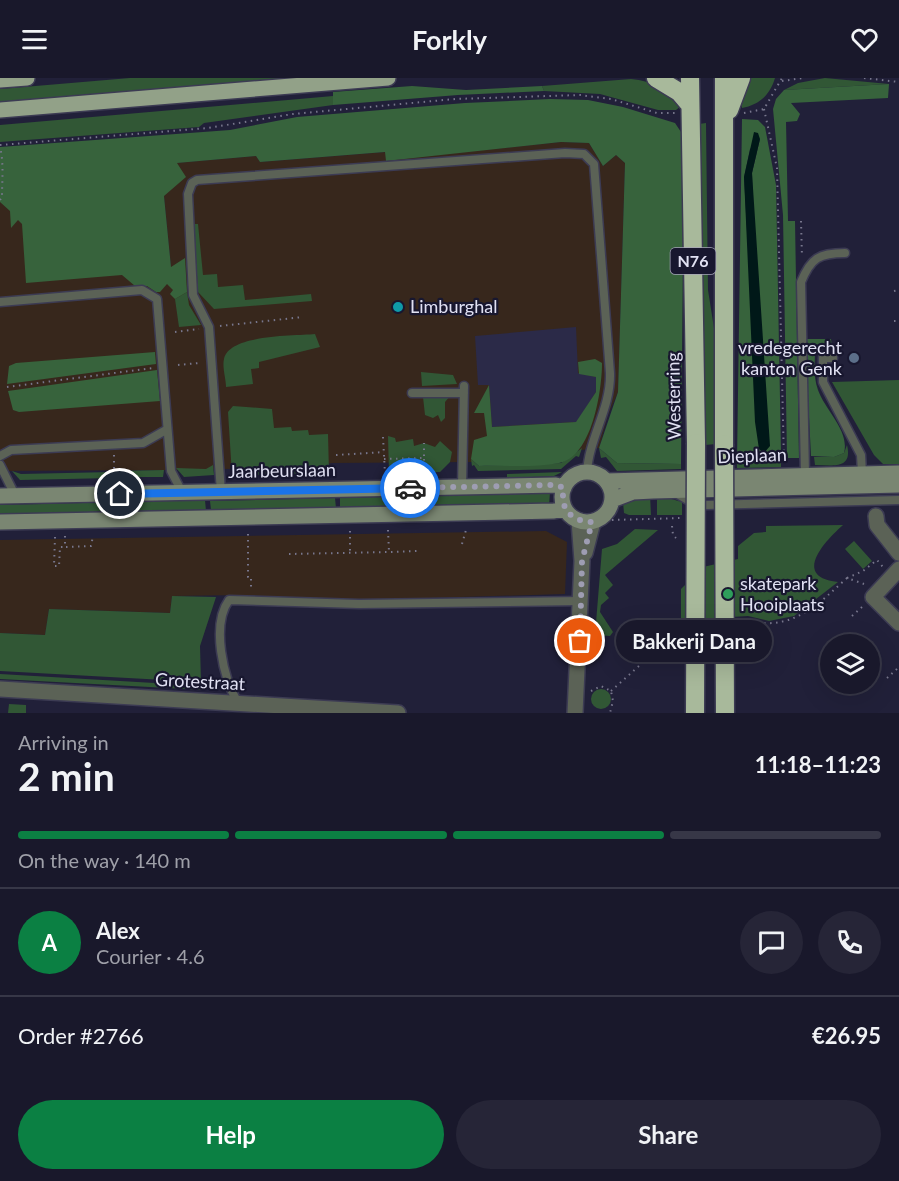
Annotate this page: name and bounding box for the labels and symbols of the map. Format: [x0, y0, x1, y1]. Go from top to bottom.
road number: N76 [670, 248, 716, 274]
place label: Limburghal [410, 295, 497, 317]
marker: Limburghal [391, 300, 405, 314]
place label: vredegerecht kanton Genk [738, 336, 843, 379]
marker: vredegerecht kanton Genk [847, 351, 861, 365]
street label: Westerring [661, 352, 685, 440]
street label: Dieplaan [717, 443, 787, 467]
street label: Jaarbeurslaan [228, 458, 336, 482]
courier [380, 458, 440, 518]
pin [94, 468, 145, 519]
place label: skatepark Hooiplaats [740, 572, 825, 615]
marker: skatepark Hooiplaats [721, 587, 735, 601]
pin [554, 615, 605, 666]
callout: Bakkerij Dana [616, 620, 772, 662]
street label: Grotestraat [155, 668, 246, 694]

